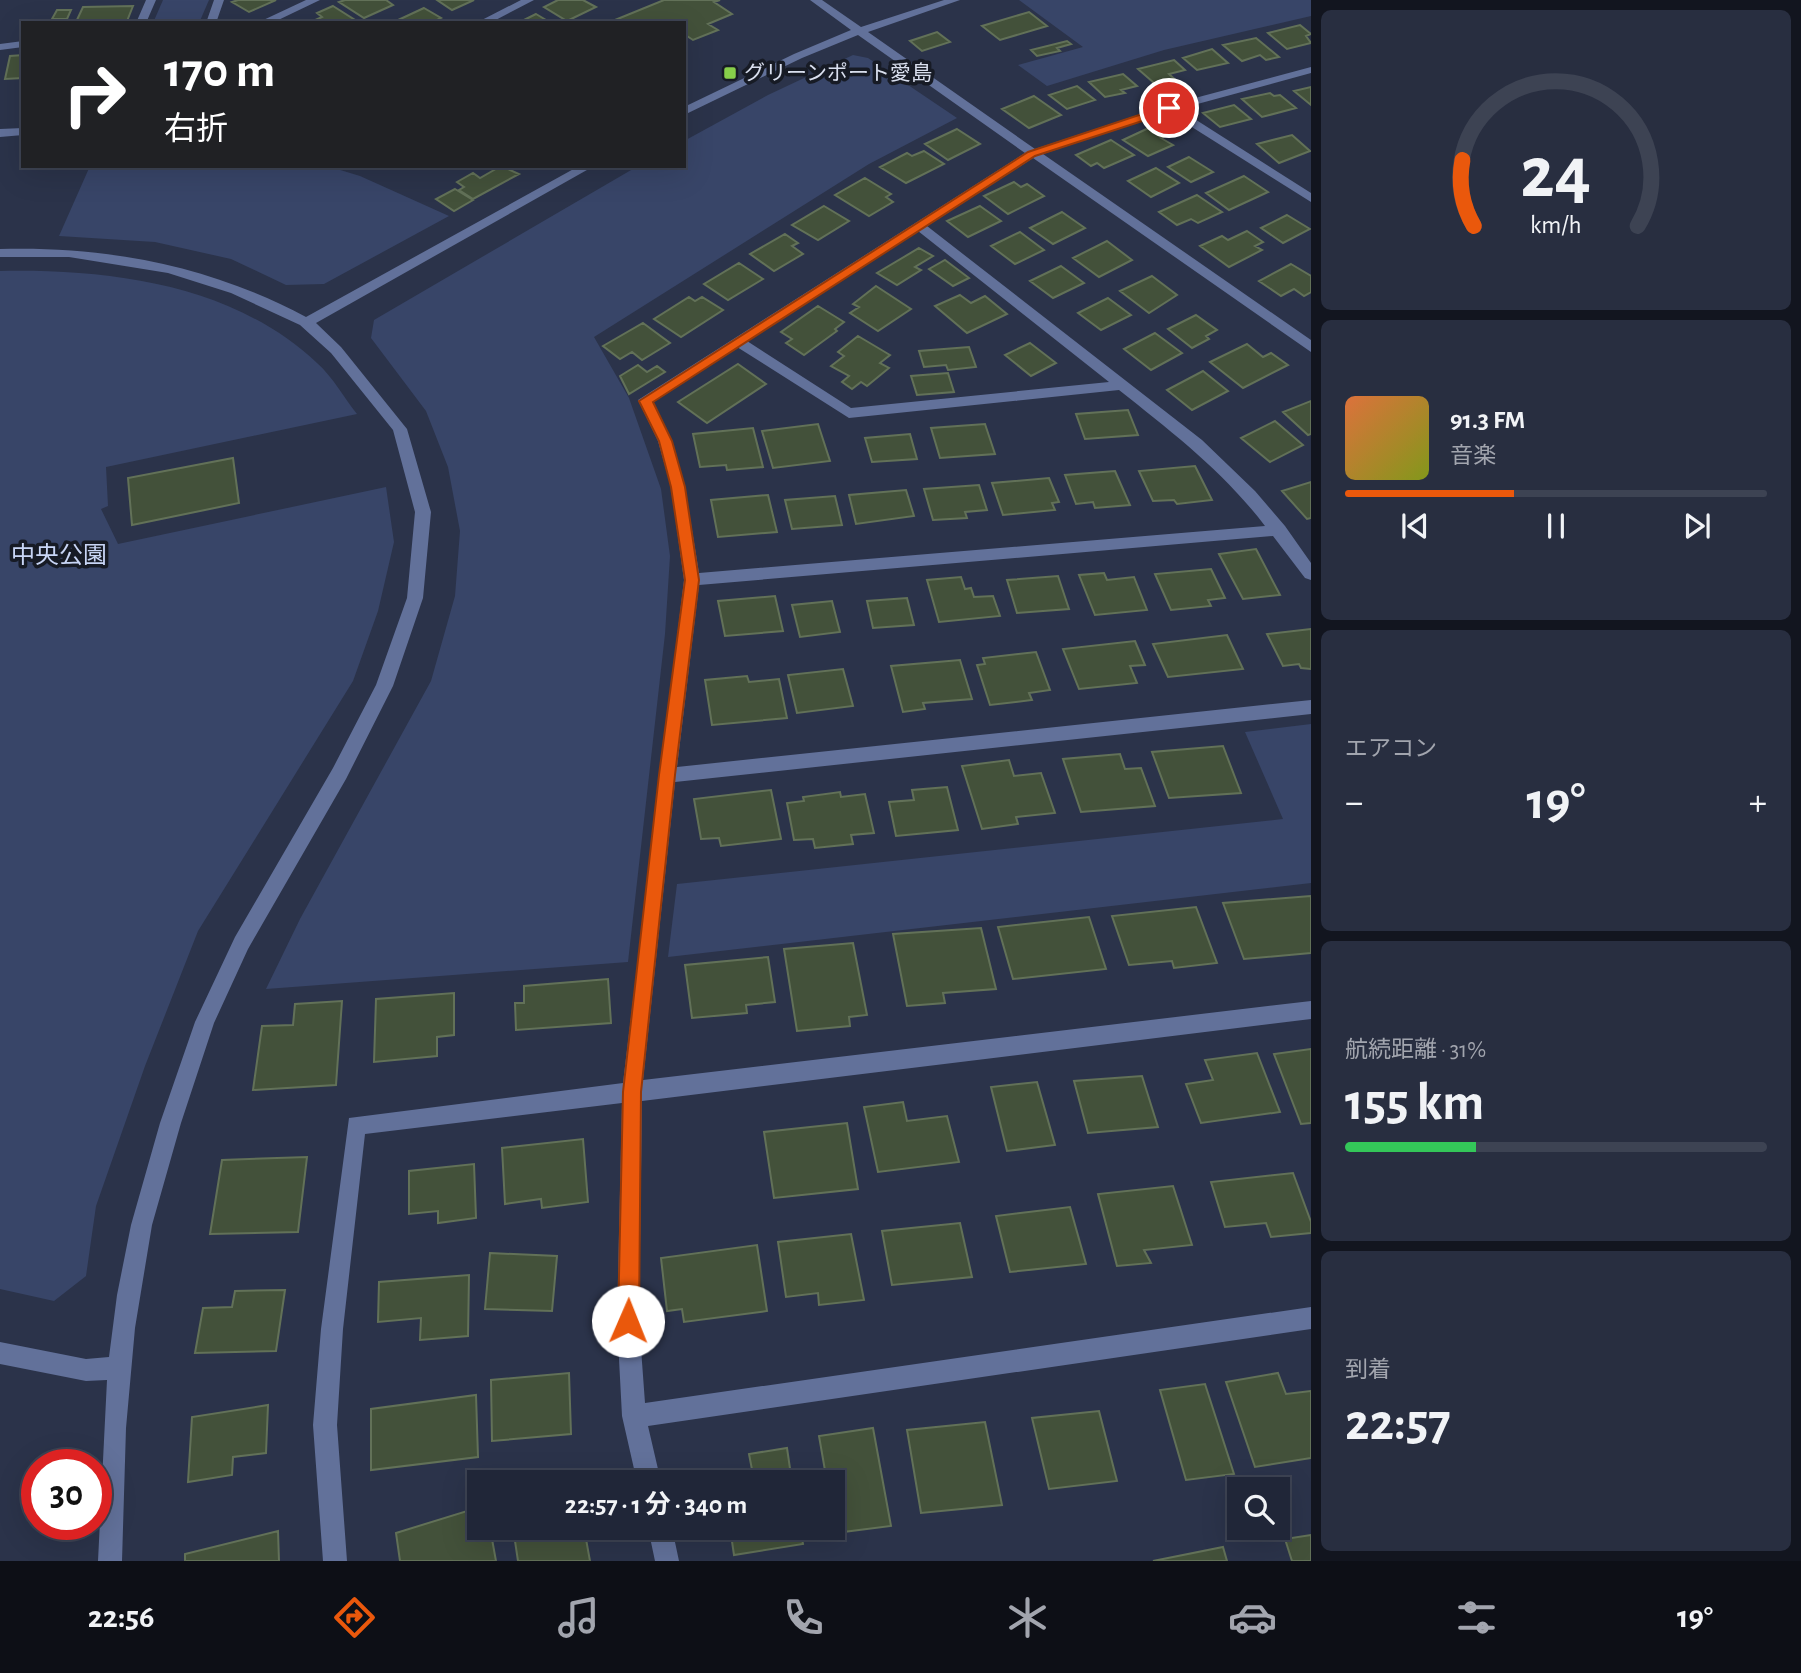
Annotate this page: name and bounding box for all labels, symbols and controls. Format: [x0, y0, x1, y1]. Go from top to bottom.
text: 170 m [164, 47, 275, 96]
icon: right [49, 49, 140, 140]
place label: グリーンポート愛島 [744, 62, 932, 84]
marker: グリーンポート愛島 [722, 65, 738, 81]
pin [1139, 78, 1199, 138]
icon: arrive [1150, 89, 1188, 127]
text: 右折 [164, 113, 228, 145]
text: 24 [1521, 138, 1591, 211]
text: km/h [1530, 213, 1582, 238]
text: 91.3 FM [1450, 407, 1525, 433]
text: 音楽 [1450, 445, 1496, 468]
icon: previous [1396, 507, 1434, 545]
icon: pause [1537, 507, 1575, 545]
icon: next [1678, 507, 1716, 545]
park label: 中央公園 [11, 542, 107, 568]
text: エアコン [1345, 738, 1437, 761]
text: 19° [1526, 776, 1586, 828]
text: − [1345, 784, 1363, 822]
text: + [1749, 784, 1767, 822]
text: 航続距離 · 31% [1345, 1039, 1486, 1062]
text: 155 km [1345, 1077, 1484, 1129]
position arrow [591, 1284, 665, 1358]
text: 到着 [1345, 1359, 1391, 1382]
text: 22:57 [1345, 1397, 1451, 1449]
speed limit sign: 30 [21, 1449, 112, 1540]
map controls [1227, 1477, 1290, 1540]
button: search [1227, 1477, 1290, 1540]
text: 22:57 · 1 分 · 340 m [565, 1492, 747, 1518]
icon: directions [330, 1593, 379, 1642]
icon: music [554, 1593, 603, 1642]
icon: phone [779, 1593, 828, 1642]
icon: climate [1003, 1593, 1052, 1642]
icon: car [1228, 1593, 1277, 1642]
icon: filters [1452, 1593, 1501, 1642]
text: 22:56 [88, 1601, 155, 1633]
text: 19° [1677, 1601, 1713, 1633]

